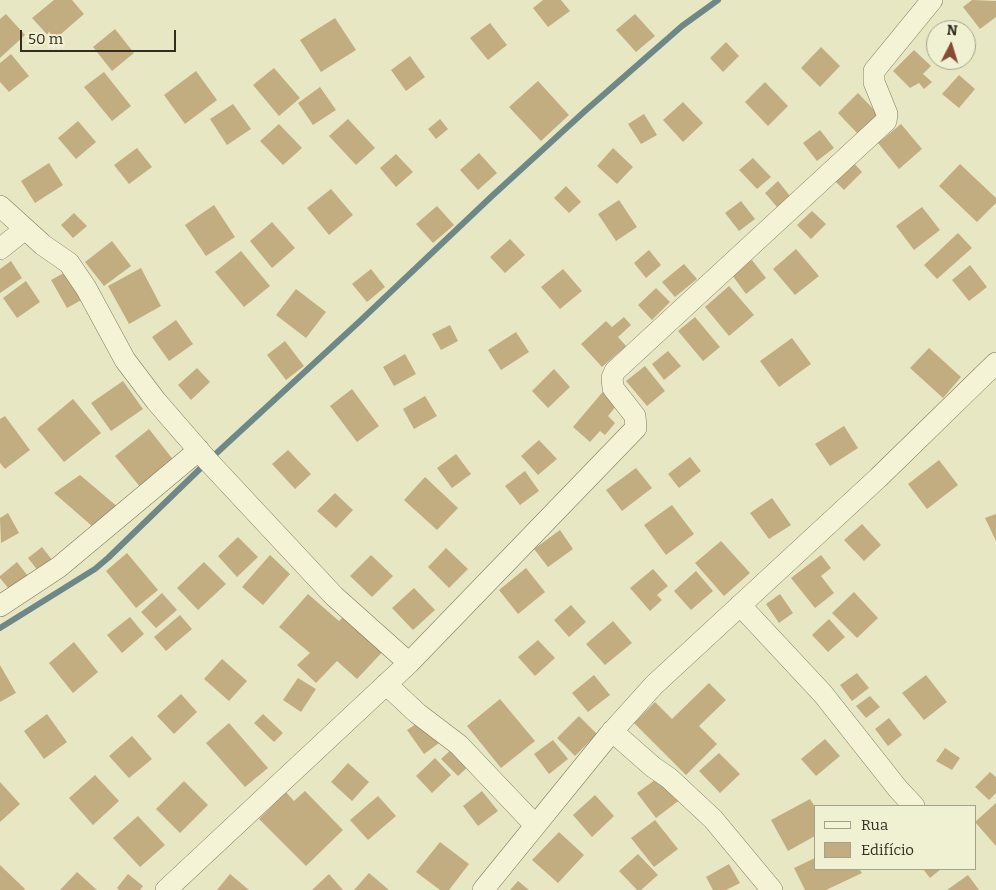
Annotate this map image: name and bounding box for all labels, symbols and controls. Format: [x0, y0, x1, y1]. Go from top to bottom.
scale bar [22, 20, 179, 52]
north arrow [926, 20, 976, 70]
text: N [946, 22, 958, 39]
text: 50 m [28, 30, 63, 48]
legend [814, 805, 976, 870]
text: Rua [861, 816, 888, 834]
text: Edifício [861, 841, 914, 859]

